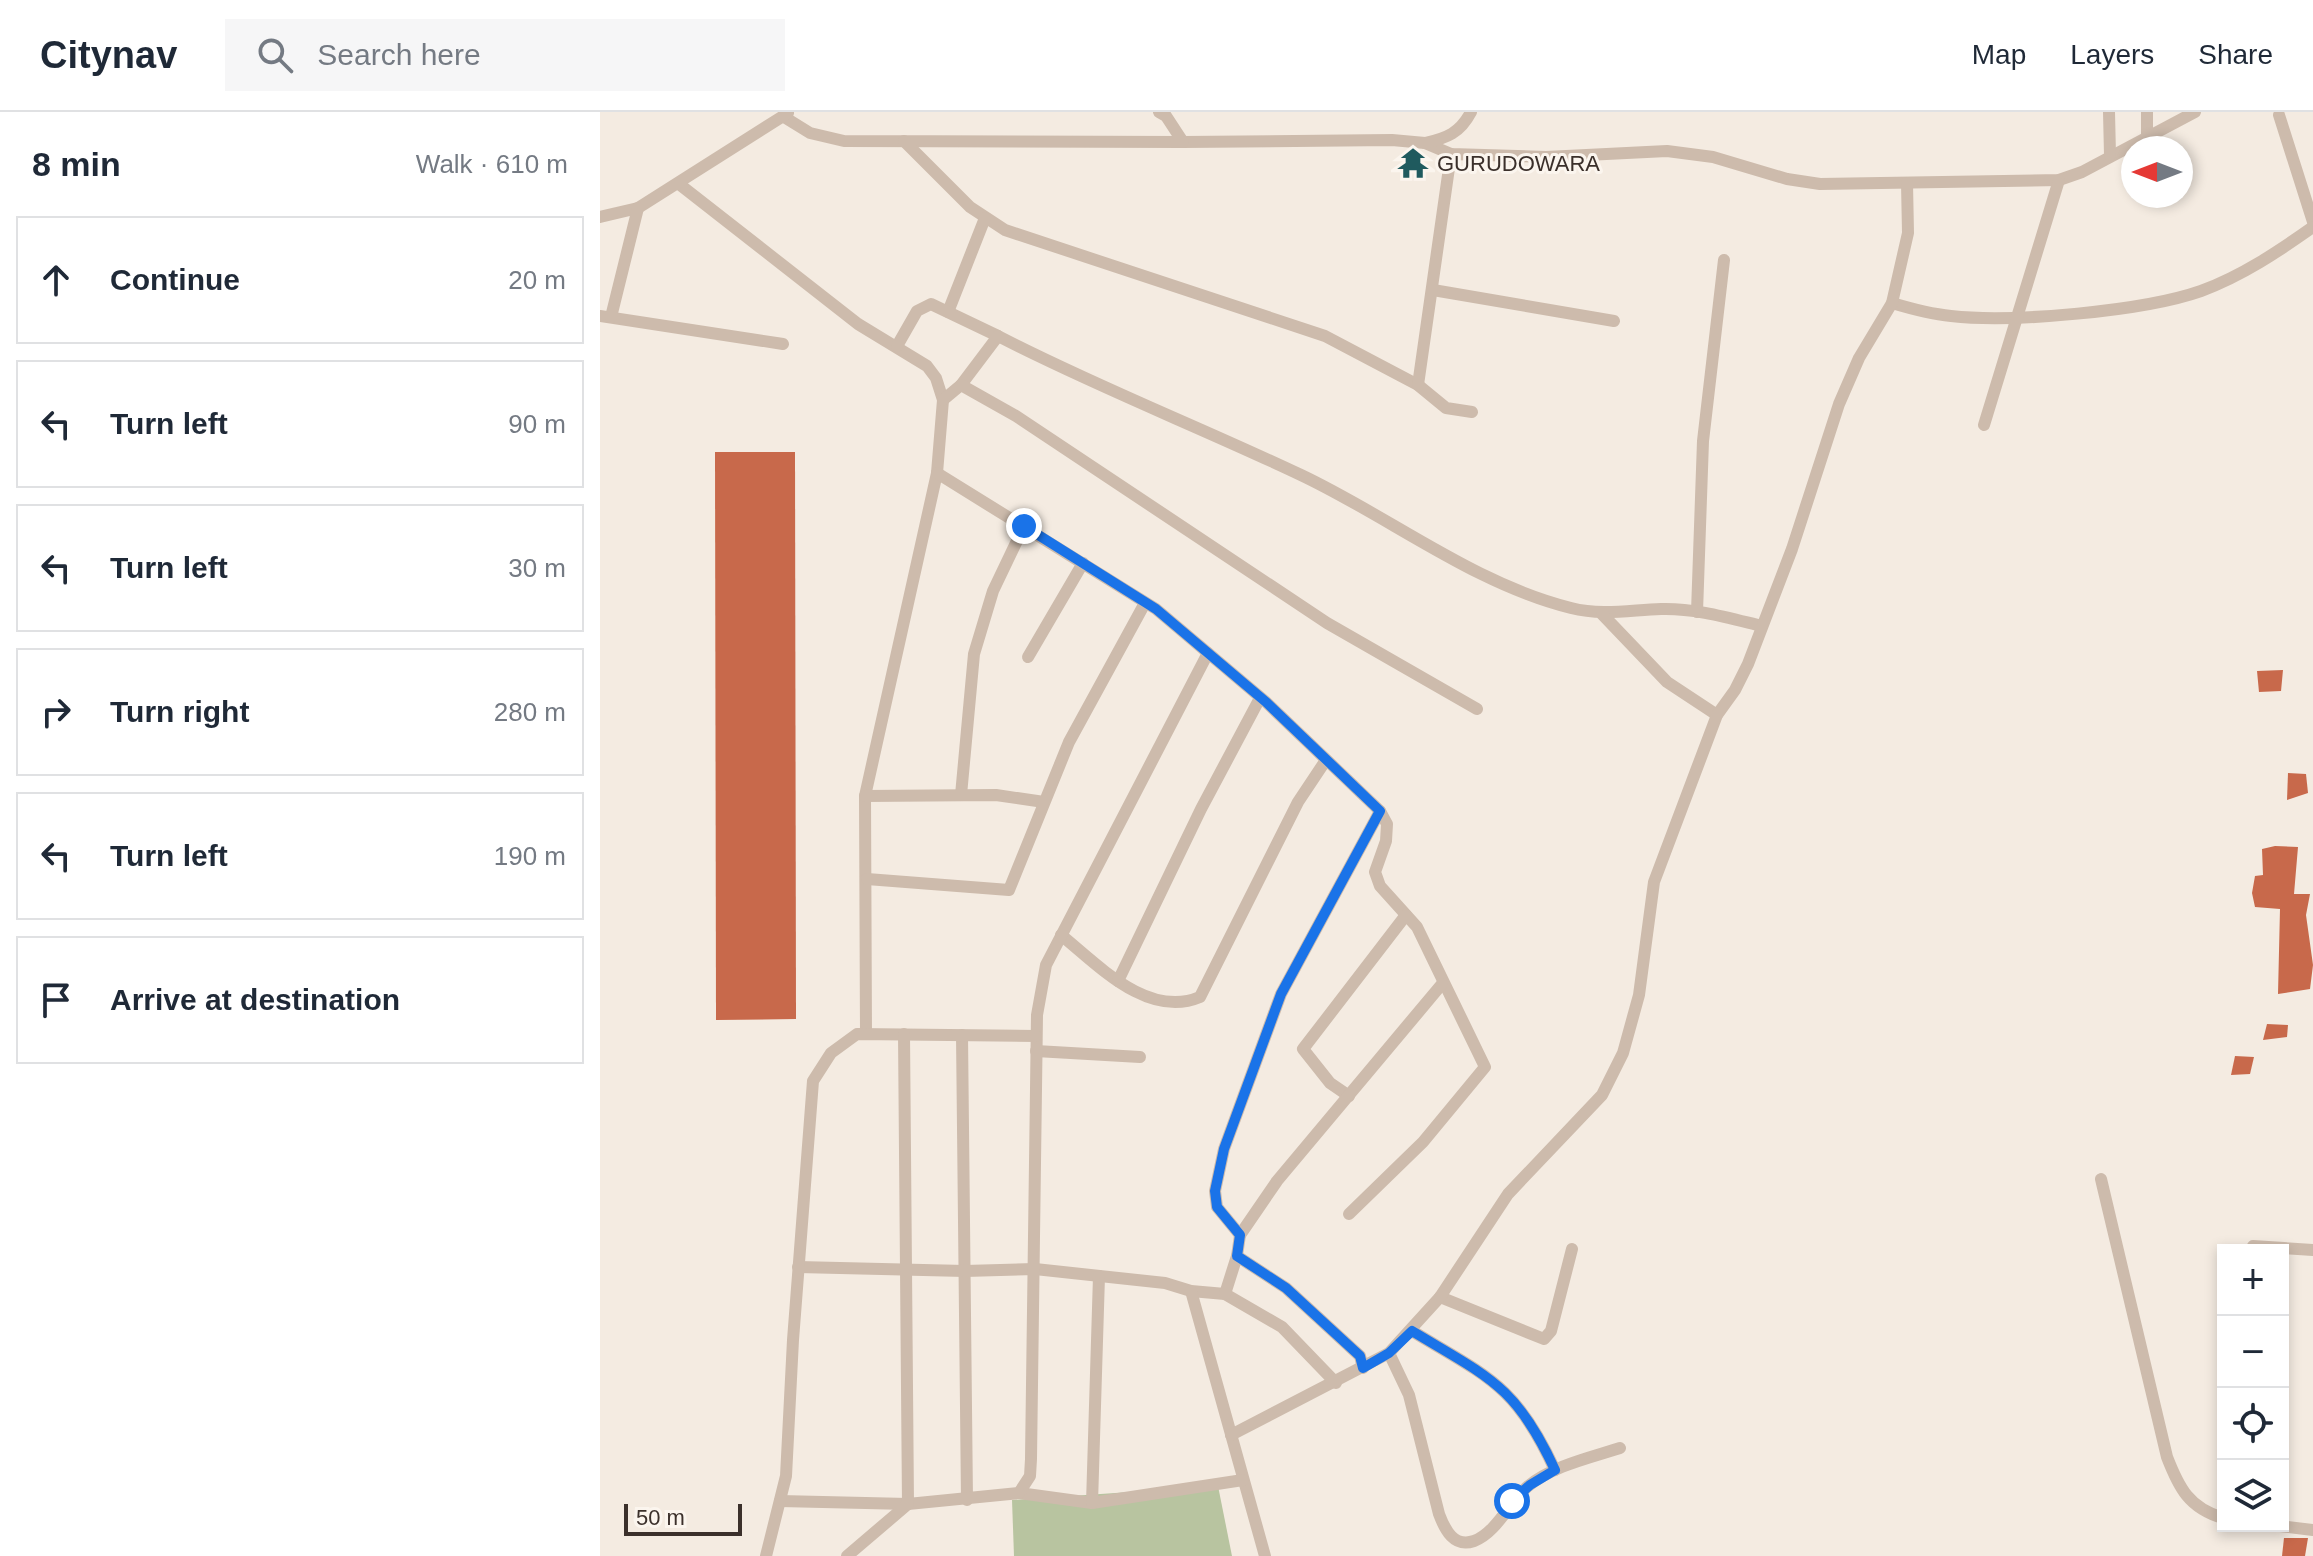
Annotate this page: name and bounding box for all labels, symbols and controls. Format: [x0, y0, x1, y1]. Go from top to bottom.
search box [225, 19, 785, 91]
icon: search [253, 33, 297, 77]
text: Citynav [40, 34, 177, 76]
text: Search here [317, 38, 481, 71]
text: Map [1972, 39, 2026, 70]
text: Layers [2070, 39, 2154, 70]
text: Share [2198, 39, 2273, 70]
north arrow [2121, 136, 2193, 208]
text: 8 min [32, 145, 121, 183]
temple icon: GURUDOWARA [1396, 146, 1430, 180]
text: Walk · 610 m [416, 149, 568, 179]
place label: GURUDOWARA [1437, 151, 1600, 176]
icon: ahead [34, 258, 78, 302]
text: Continue [110, 263, 240, 296]
text: 20 m [508, 265, 566, 295]
icon: left [34, 402, 78, 446]
text: Turn left [110, 407, 228, 440]
text: 90 m [508, 409, 566, 439]
route end [1006, 508, 1042, 544]
icon: left [34, 546, 78, 590]
text: Turn left [110, 551, 228, 584]
text: 30 m [508, 553, 566, 583]
icon: right [34, 690, 78, 734]
text: Turn right [110, 695, 249, 728]
text: 280 m [494, 697, 566, 727]
icon: left [34, 834, 78, 878]
text: Turn left [110, 839, 228, 872]
text: 190 m [494, 841, 566, 871]
icon: arrive [34, 978, 78, 1022]
text: Arrive at destination [110, 983, 400, 1016]
map controls [2217, 1244, 2289, 1532]
button: + [2217, 1244, 2289, 1316]
button: − [2217, 1316, 2289, 1388]
button: locate [2217, 1388, 2289, 1460]
button: layers [2217, 1460, 2289, 1532]
route start [1494, 1483, 1530, 1519]
scale bar [624, 1500, 742, 1536]
text: 50 m [636, 1505, 685, 1530]

